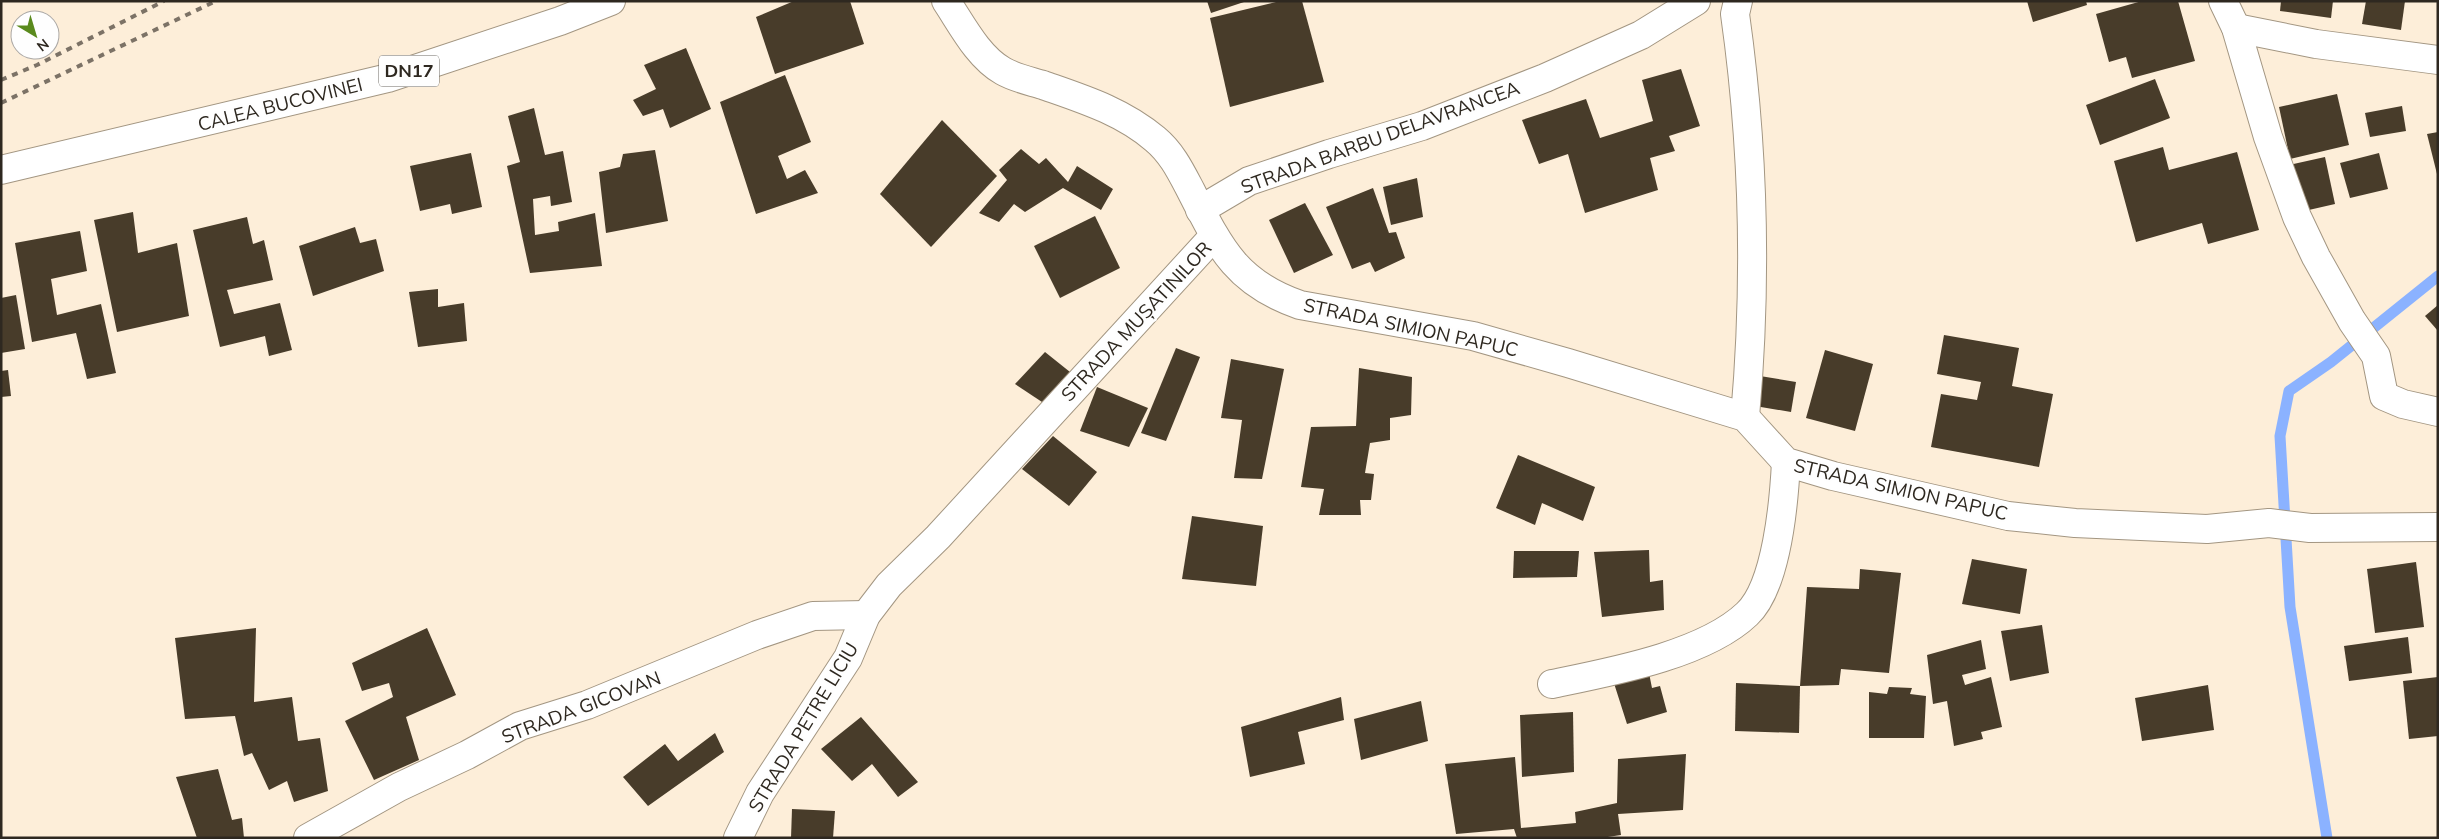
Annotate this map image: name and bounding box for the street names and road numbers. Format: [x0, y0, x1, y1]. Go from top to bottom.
road number: DN17 [379, 56, 439, 86]
street label: CALEA BUCOVINEI [195, 72, 365, 136]
street label: STRADA BARBU DELAVRANCEA [1237, 75, 1523, 199]
street label: STRADA MUȘATINILOR [1056, 236, 1217, 407]
street label: STRADA SIMION PAPUC [1301, 293, 1521, 361]
street label: STRADA SIMION PAPUC [1792, 453, 2010, 525]
street label: STRADA PETRE LICIU [743, 638, 863, 816]
street label: STRADA GICOVAN [498, 666, 664, 748]

